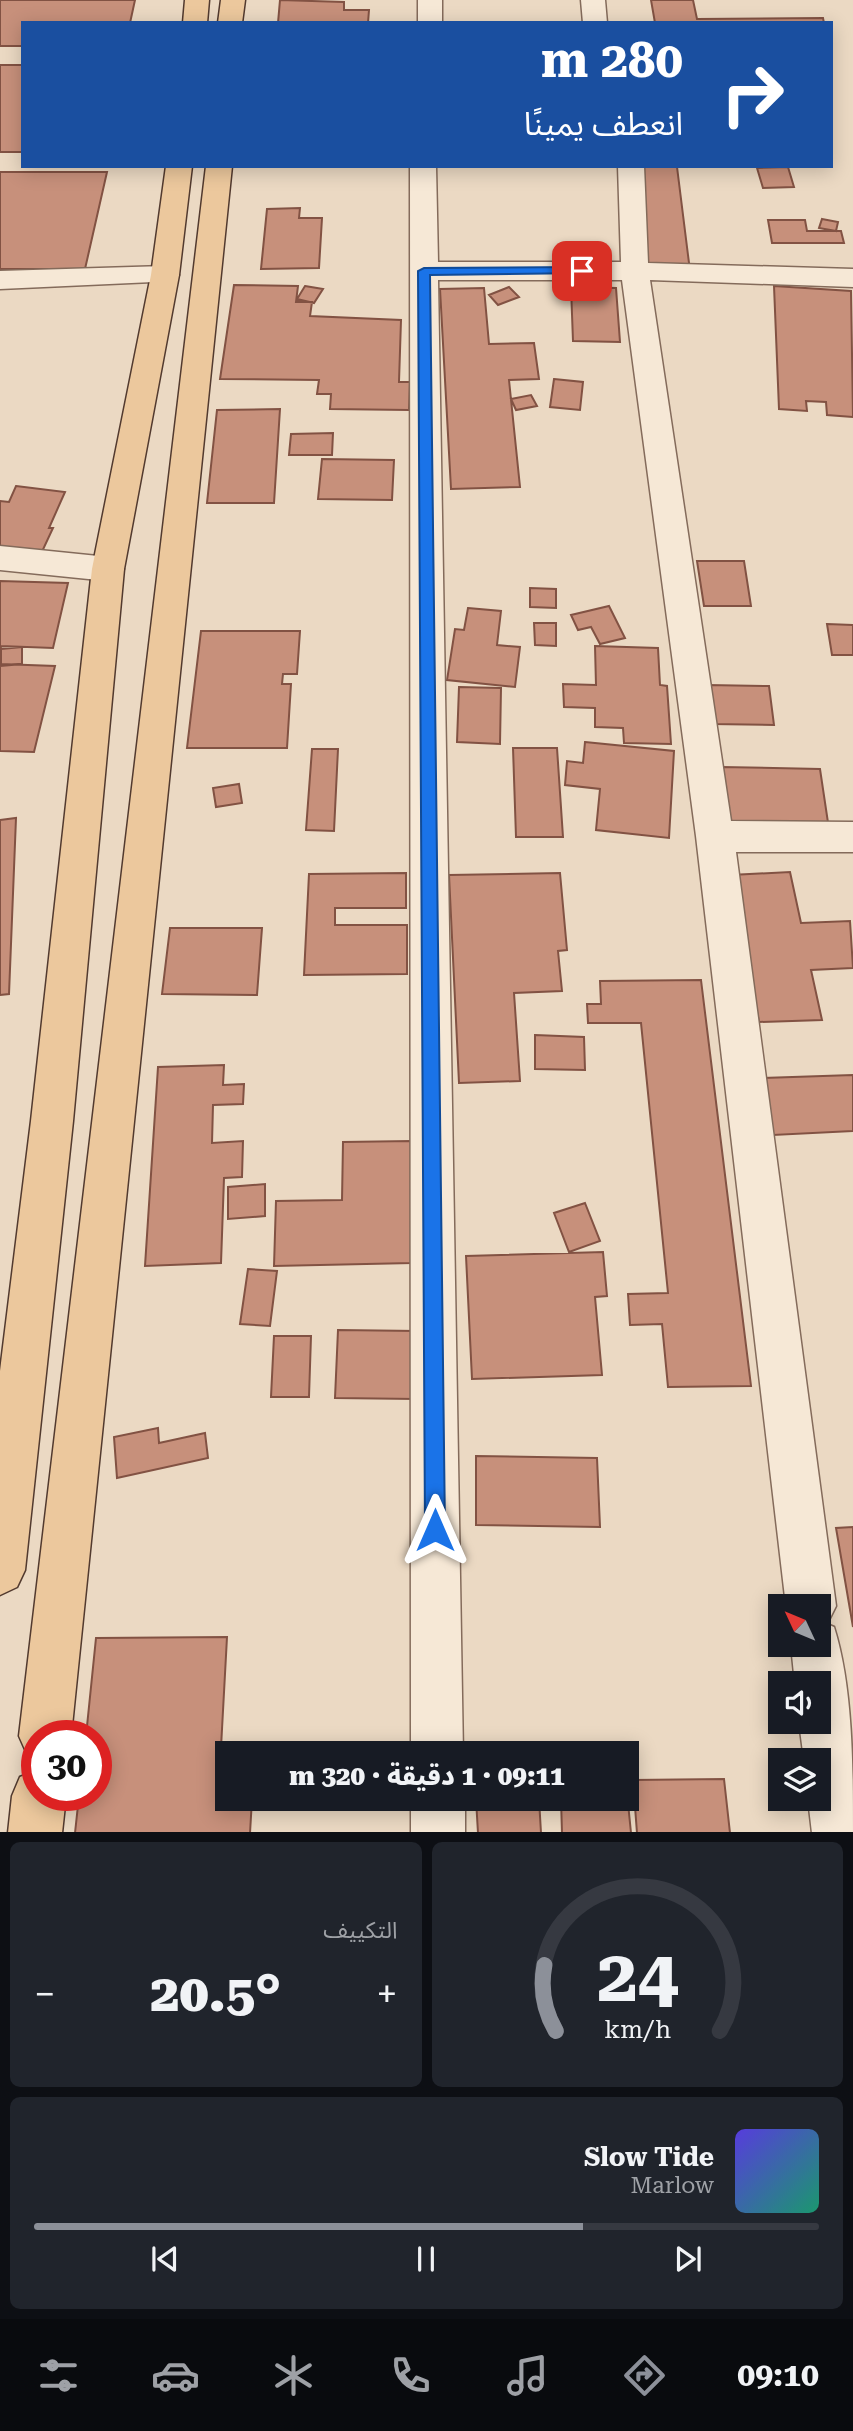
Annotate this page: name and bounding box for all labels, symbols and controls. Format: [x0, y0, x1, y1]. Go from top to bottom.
text: 280 m [541, 32, 683, 89]
icon: right [707, 49, 798, 140]
text: انعطف يمينًا [524, 105, 683, 143]
pin [552, 241, 612, 301]
icon: arrive [563, 252, 601, 290]
position arrow [398, 1493, 472, 1567]
north arrow [768, 1594, 831, 1657]
map controls [768, 1594, 831, 1811]
button: sound [768, 1671, 831, 1734]
speed limit sign: 30 [21, 1720, 112, 1811]
button: layers [768, 1748, 831, 1811]
text: 09:11 · 1 دقيقة · 320 m [289, 1761, 565, 1791]
text: التكييف [323, 1917, 398, 1944]
text: 24 [596, 1934, 678, 2019]
text: 20.5° [150, 1963, 281, 2024]
text: − [34, 1972, 55, 2016]
text: + [376, 1972, 398, 2016]
text: km/h [604, 2014, 671, 2043]
text: Slow Tide [584, 2142, 714, 2172]
text: Marlow [631, 2172, 714, 2199]
icon: previous [146, 2240, 184, 2278]
icon: pause [407, 2240, 445, 2278]
icon: next [669, 2240, 707, 2278]
icon: filters [34, 2351, 83, 2400]
icon: car [151, 2351, 200, 2400]
icon: climate [269, 2351, 318, 2400]
icon: phone [386, 2351, 435, 2400]
icon: music [503, 2351, 552, 2400]
icon: directions [620, 2351, 669, 2400]
text: 09:10 [737, 2356, 819, 2394]

